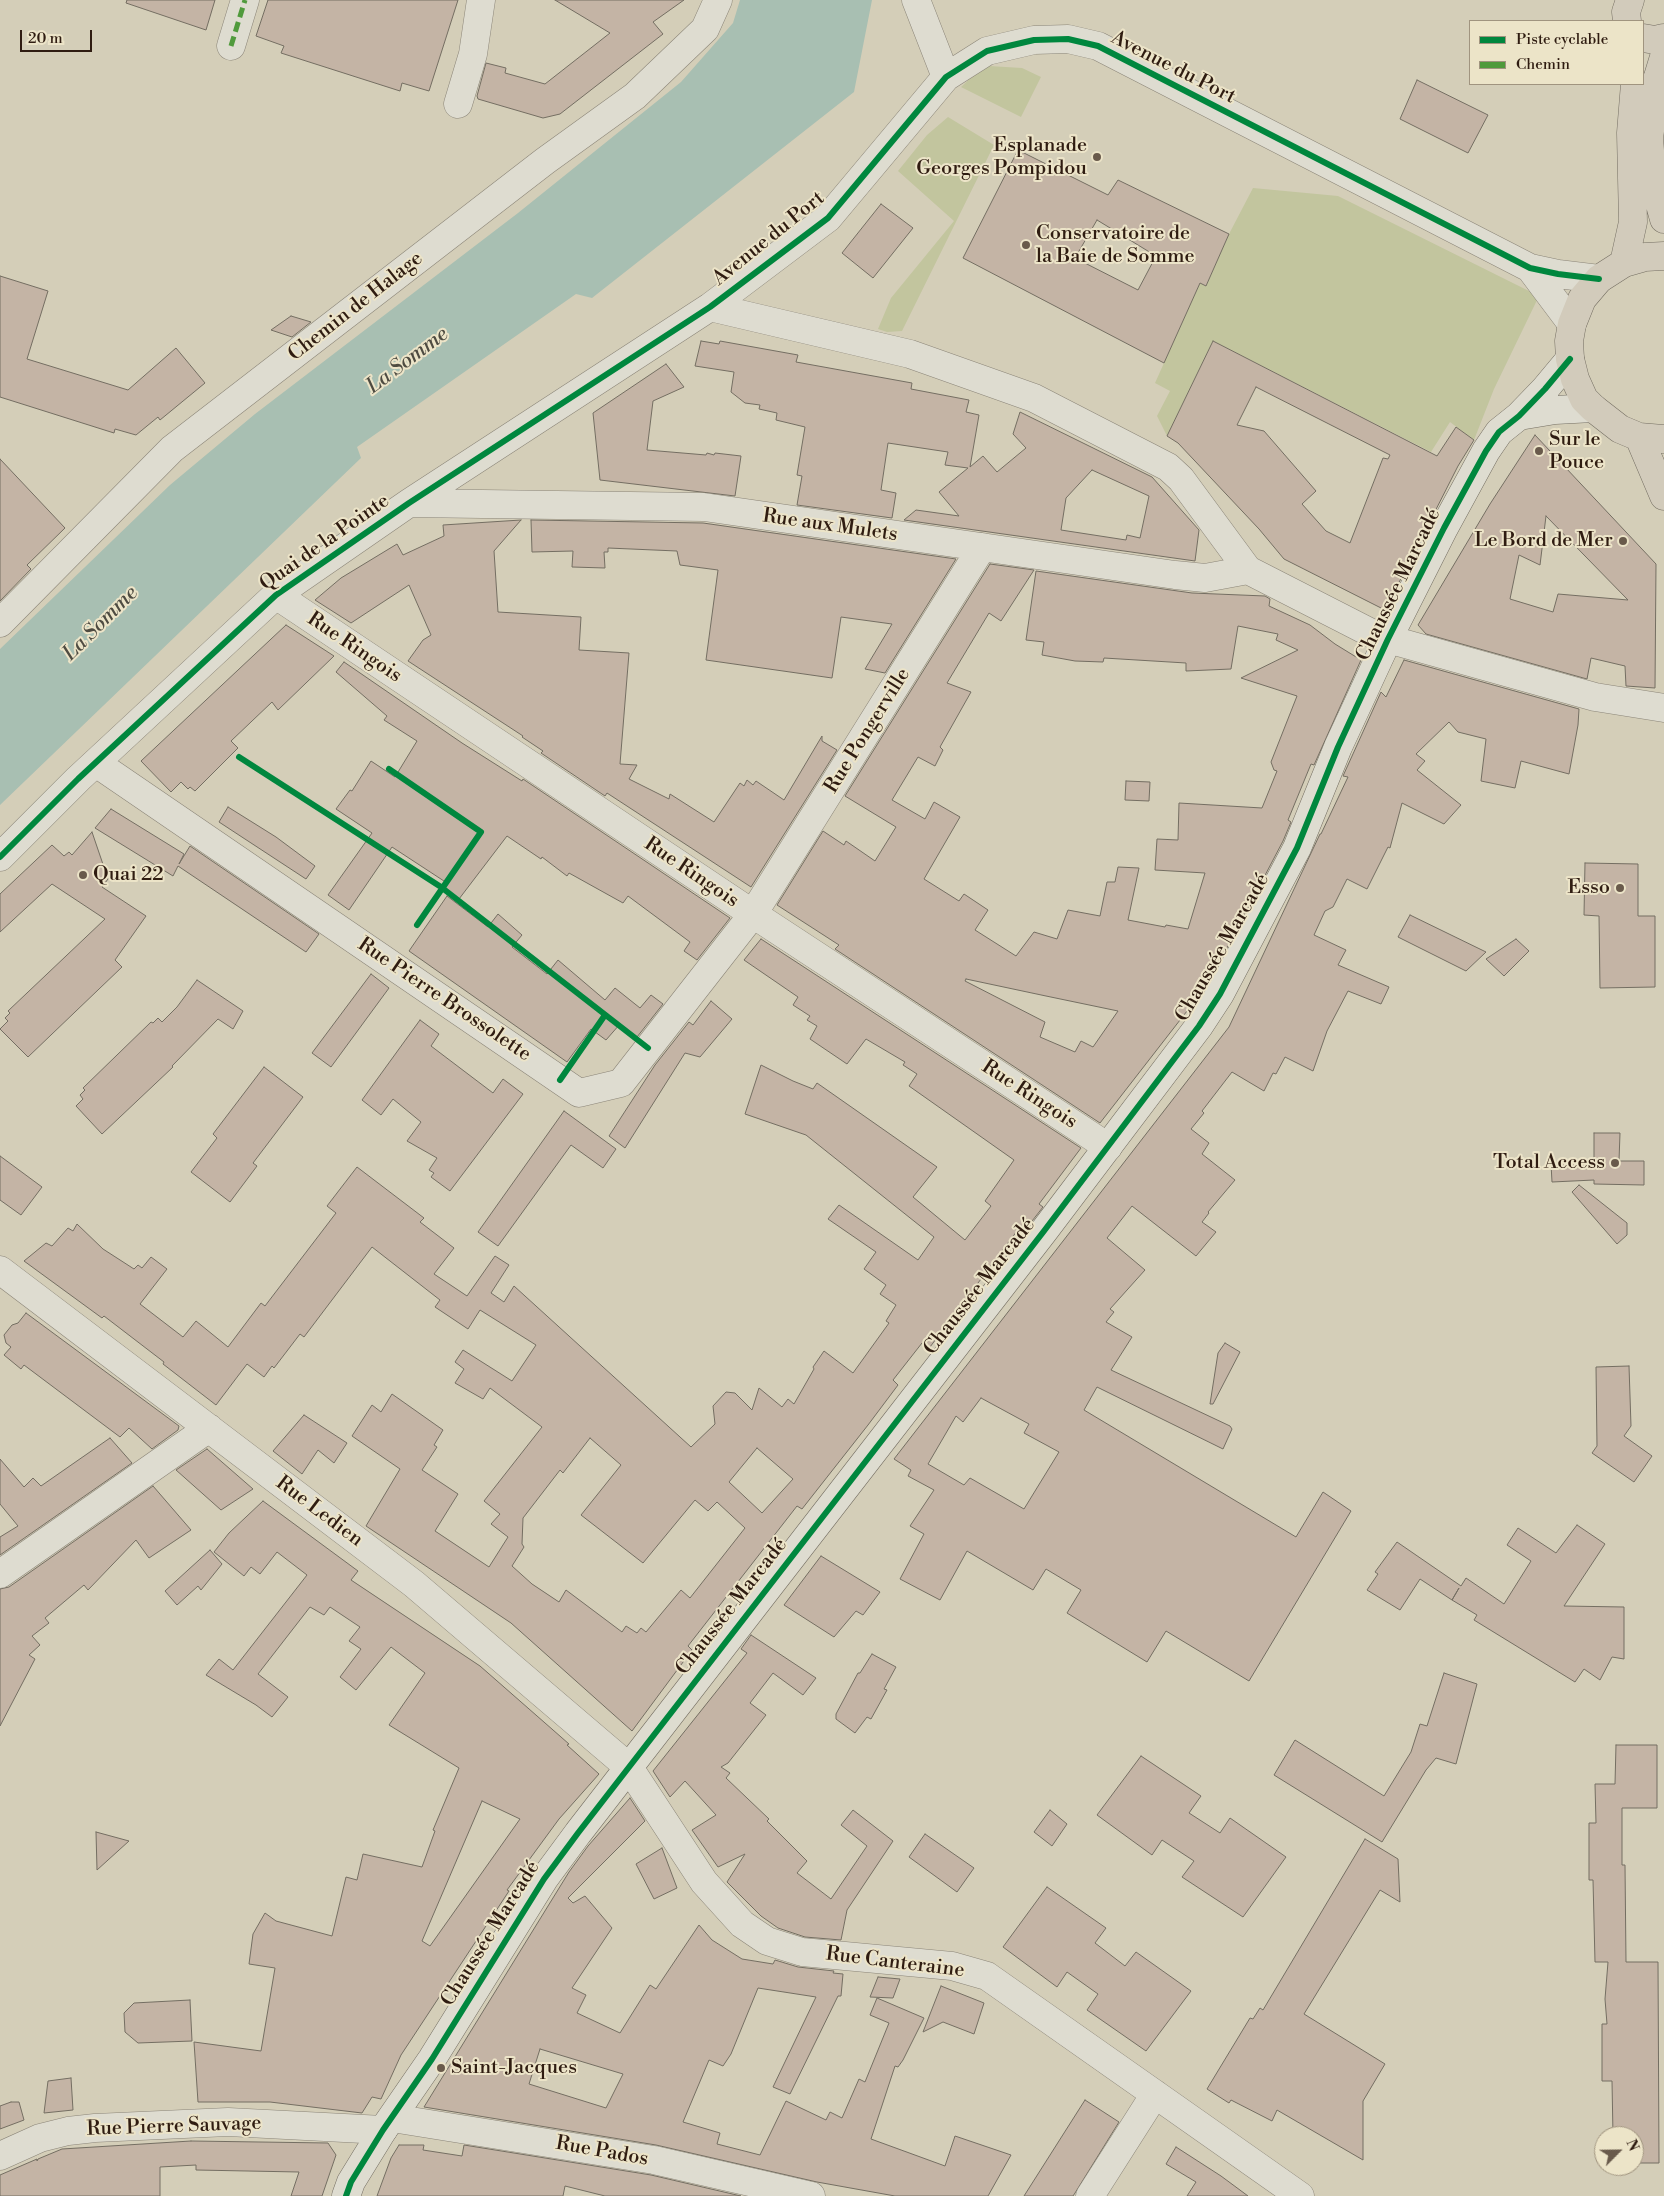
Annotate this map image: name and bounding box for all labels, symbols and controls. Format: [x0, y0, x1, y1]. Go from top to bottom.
scale bar [22, 20, 95, 52]
legend [1469, 20, 1644, 85]
street label: Avenue du Port [1107, 26, 1239, 110]
text: 20 m [28, 29, 63, 48]
text: Piste cyclable [1516, 30, 1608, 49]
text: Chemin [1516, 55, 1570, 74]
place label: Esplanade Georges Pompidou [916, 134, 1087, 181]
marker: Esplanade Georges Pompidou [1091, 151, 1103, 163]
street label: Avenue du Port [708, 187, 830, 291]
place label: Conservatoire de la Baie de Somme [1036, 222, 1195, 269]
marker: Conservatoire de la Baie de Somme [1020, 239, 1032, 251]
street label: Chemin de Halage [284, 247, 428, 367]
water label: La Somme [362, 322, 454, 400]
place label: Sur le Pouce [1549, 428, 1604, 475]
marker: Sur le Pouce [1533, 445, 1545, 457]
street label: Quai de la Pointe [256, 489, 394, 597]
street label: Rue aux Mulets [761, 505, 899, 547]
street label: Chaussée Marcadé [1352, 505, 1446, 665]
place label: Le Bord de Mer [1474, 529, 1613, 553]
marker: Le Bord de Mer [1617, 535, 1629, 547]
water label: La Somme [58, 581, 144, 667]
street label: Rue Ringois [302, 608, 406, 688]
street label: Rue Pongerville [820, 664, 916, 798]
street label: Rue Ringois [639, 833, 743, 913]
place label: Quai 22 [93, 863, 164, 887]
marker: Quai 22 [77, 869, 89, 881]
street label: Chaussée Marcadé [1171, 870, 1275, 1026]
place label: Esso [1567, 876, 1610, 900]
marker: Esso [1614, 882, 1626, 894]
street label: Rue Pierre Brossolette [353, 933, 535, 1067]
street label: Rue Ringois [977, 1055, 1081, 1135]
place label: Total Access [1493, 1151, 1605, 1175]
marker: Total Access [1609, 1157, 1621, 1169]
street label: Chaussée Marcadé [919, 1214, 1041, 1360]
street label: Rue Ledien [271, 1471, 367, 1553]
street label: Chaussée Marcadé [671, 1534, 793, 1680]
street label: Chaussée Marcadé [437, 1857, 545, 2011]
street label: Rue Canteraine [824, 1943, 966, 1983]
place label: Saint-Jacques [451, 2056, 577, 2080]
marker: Saint-Jacques [435, 2062, 447, 2074]
street label: Rue Pierre Sauvage [86, 2112, 262, 2142]
north arrow [1594, 2126, 1644, 2176]
street label: Rue Pados [554, 2132, 650, 2172]
text: N [1621, 2137, 1642, 2154]

